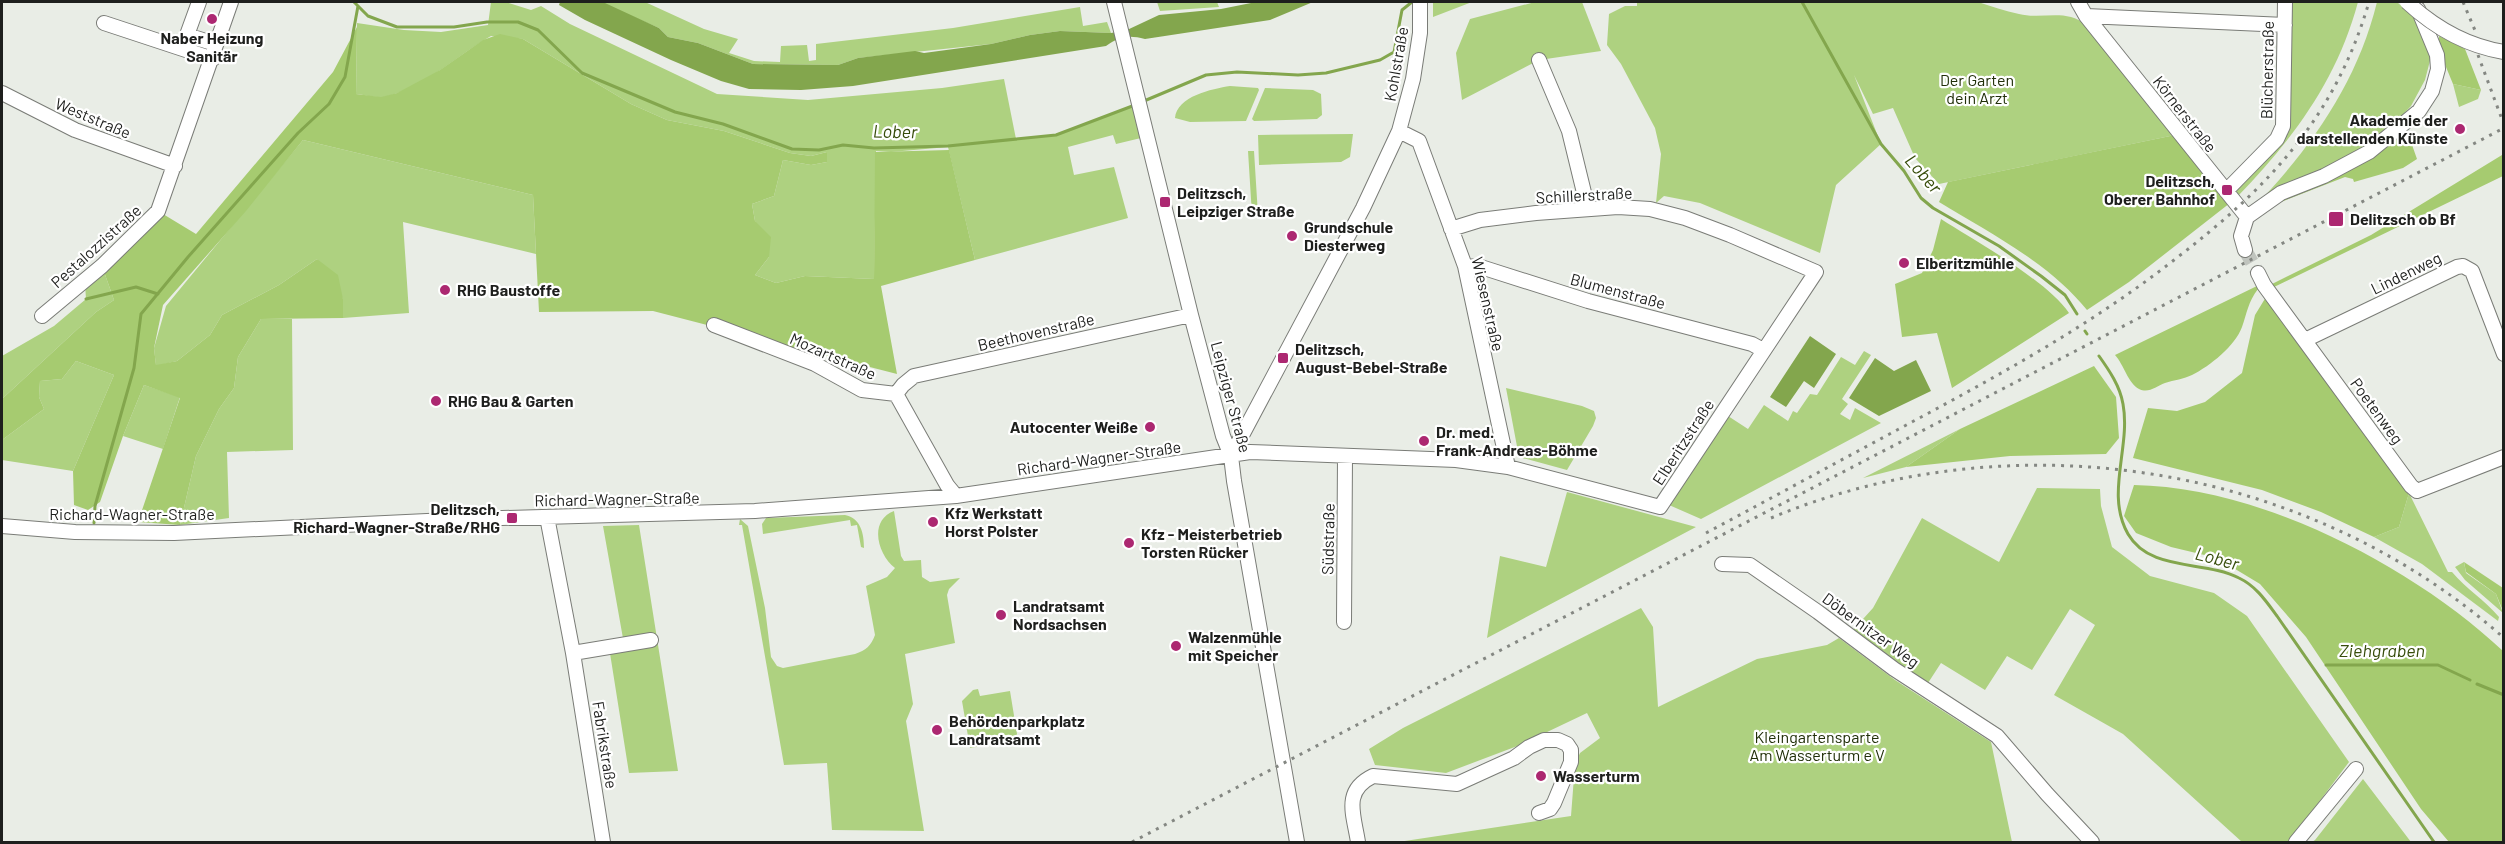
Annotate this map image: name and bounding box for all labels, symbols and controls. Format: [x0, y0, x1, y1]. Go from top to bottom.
marker: Naber Heizung Sanitär [205, 12, 219, 26]
street label: Blücherstraße [2256, 21, 2277, 119]
street label: Kohlstraße [1380, 25, 1411, 103]
place label: Naber Heizung Sanitär [161, 28, 263, 65]
park label: Der Garten dein Arzt [1940, 70, 2014, 107]
street label: Körnerstraße [2150, 72, 2221, 156]
street label: Weststraße [53, 93, 134, 142]
place label: Akademie der darstellenden Künste [2297, 110, 2448, 147]
water label: Lober [873, 120, 918, 142]
marker: Akademie der darstellenden Künste [2453, 122, 2467, 136]
water label: Lober [1901, 149, 1947, 198]
place label: Delitzsch, Oberer Bahnhof [2104, 171, 2215, 208]
street label: Schillerstraße [1535, 182, 1633, 207]
place label: Delitzsch, Leipziger Straße [1177, 183, 1295, 220]
marker: Delitzsch, Oberer Bahnhof [2220, 183, 2234, 197]
marker: Delitzsch, Leipziger Straße [1158, 195, 1172, 209]
street label: Pestalozzistraße [47, 200, 145, 291]
place label: Delitzsch ob Bf [2350, 209, 2456, 228]
marker: Delitzsch ob Bf [2327, 210, 2345, 228]
place label: Grundschule Diesterweg [1304, 217, 1393, 254]
marker: Grundschule Diesterweg [1285, 229, 1299, 243]
street label: Lindenweg [2368, 247, 2444, 298]
place label: Elberitzmühle [1916, 253, 2014, 272]
street label: Wiesenstraße [1468, 255, 1509, 353]
marker: Elberitzmühle [1897, 256, 1911, 270]
street label: Blumenstraße [1569, 269, 1668, 312]
place label: RHG Baustoffe [457, 280, 560, 299]
marker: RHG Baustoffe [438, 283, 452, 297]
street label: Beethovenstraße [976, 309, 1096, 354]
street label: Mozartstraße [787, 328, 879, 383]
street label: Leipziger Straße [1207, 339, 1255, 455]
place label: Delitzsch, August-Bebel-Straße [1295, 339, 1448, 376]
marker: Delitzsch, August-Bebel-Straße [1276, 351, 1290, 365]
street label: Poetenweg [2347, 374, 2408, 448]
place label: RHG Bau & Garten [448, 391, 573, 410]
marker: RHG Bau & Garten [429, 394, 443, 408]
street label: Elberitzstraße [1648, 395, 1717, 488]
place label: Autocenter Weiße [1010, 417, 1138, 436]
marker: Autocenter Weiße [1143, 420, 1157, 434]
place label: Dr. med. Frank-Andreas-Böhme [1436, 422, 1598, 459]
marker: Dr. med. Frank-Andreas-Böhme [1417, 434, 1431, 448]
street label: Richard-Wagner-Straße [1016, 437, 1182, 478]
street label: Richard-Wagner-Straße [534, 488, 700, 509]
place label: Delitzsch, Richard-Wagner-Straße/RHG [293, 499, 500, 536]
place label: Kfz Werkstatt Horst Polster [945, 503, 1043, 540]
street label: Südstraße [1317, 503, 1338, 575]
street label: Richard-Wagner-Straße [49, 504, 215, 523]
marker: Delitzsch, Richard-Wagner-Straße/RHG [505, 511, 519, 525]
marker: Kfz Werkstatt Horst Polster [926, 515, 940, 529]
place label: Kfz - Meisterbetrieb Torsten Rücker [1141, 524, 1282, 561]
marker: Kfz - Meisterbetrieb Torsten Rücker [1122, 536, 1136, 550]
water label: Lober [2193, 542, 2242, 575]
street label: Döbernitzer Weg [1819, 588, 1923, 671]
place label: Landratsamt Nordsachsen [1013, 596, 1107, 633]
marker: Landratsamt Nordsachsen [994, 608, 1008, 622]
place label: Walzenmühle mit Speicher [1188, 627, 1282, 664]
marker: Walzenmühle mit Speicher [1169, 639, 1183, 653]
water label: Ziehgraben [2339, 639, 2425, 661]
street label: Fabrikstraße [589, 700, 622, 790]
place label: Behördenparkplatz Landratsamt [949, 711, 1085, 748]
marker: Behördenparkplatz Landratsamt [930, 723, 944, 737]
park label: Kleingartensparte Am Wasserturm e V [1749, 727, 1885, 764]
place label: Wasserturm [1553, 766, 1640, 785]
marker: Wasserturm [1534, 769, 1548, 783]

